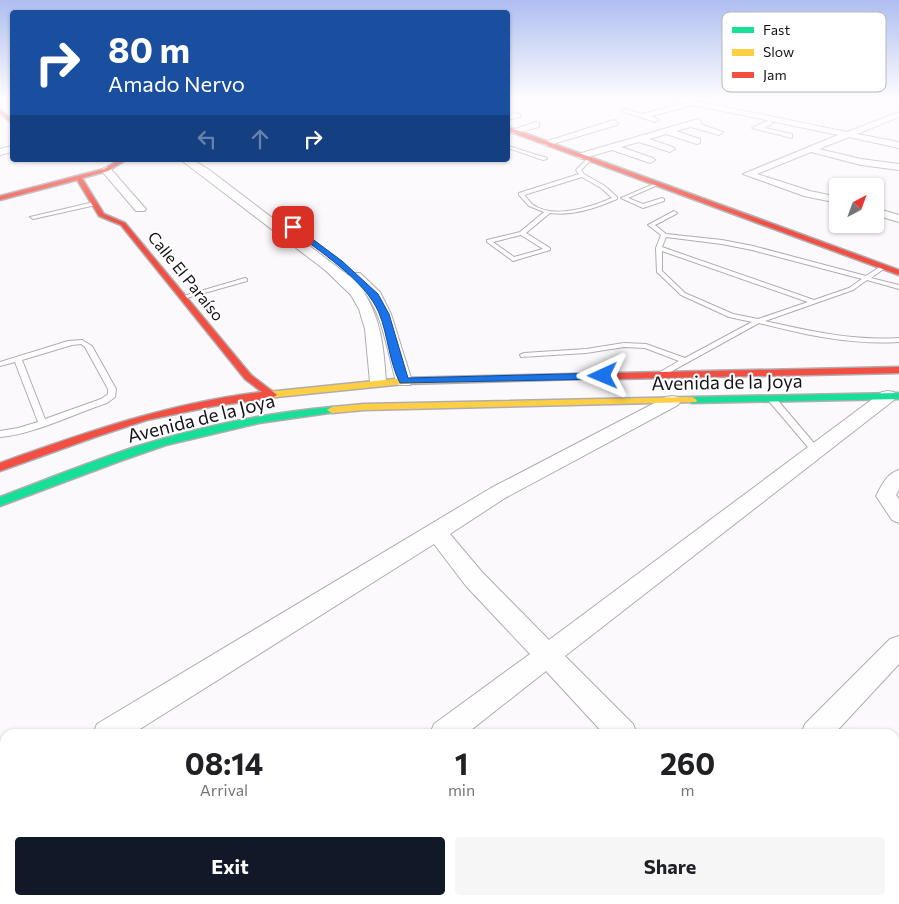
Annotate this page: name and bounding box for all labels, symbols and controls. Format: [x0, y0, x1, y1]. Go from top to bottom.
legend [722, 12, 886, 92]
text: Fast [763, 21, 790, 38]
text: 80 m [108, 27, 190, 70]
icon: right [25, 30, 90, 95]
text: Slow [763, 43, 794, 60]
text: Jam [763, 66, 787, 83]
text: Amado Nervo [108, 70, 245, 97]
icon: left [193, 125, 221, 153]
icon: ahead [246, 125, 274, 153]
icon: right [299, 125, 327, 153]
north arrow [829, 178, 884, 232]
map controls [829, 178, 884, 233]
pin [272, 206, 314, 248]
icon: arrive [279, 213, 307, 241]
street label: Calle El Paraíso [145, 227, 228, 324]
position arrow [576, 349, 628, 401]
street label: Avenida de la Joya [651, 369, 803, 394]
street label: Avenida de la Joya [125, 388, 277, 447]
text: 08:14 [185, 744, 263, 781]
text: 1 [455, 744, 468, 781]
text: 260 [660, 744, 715, 781]
text: Arrival [200, 780, 248, 799]
text: min [448, 780, 475, 799]
text: m [681, 780, 695, 799]
button: Exit [15, 837, 445, 895]
button: Share [455, 837, 885, 895]

